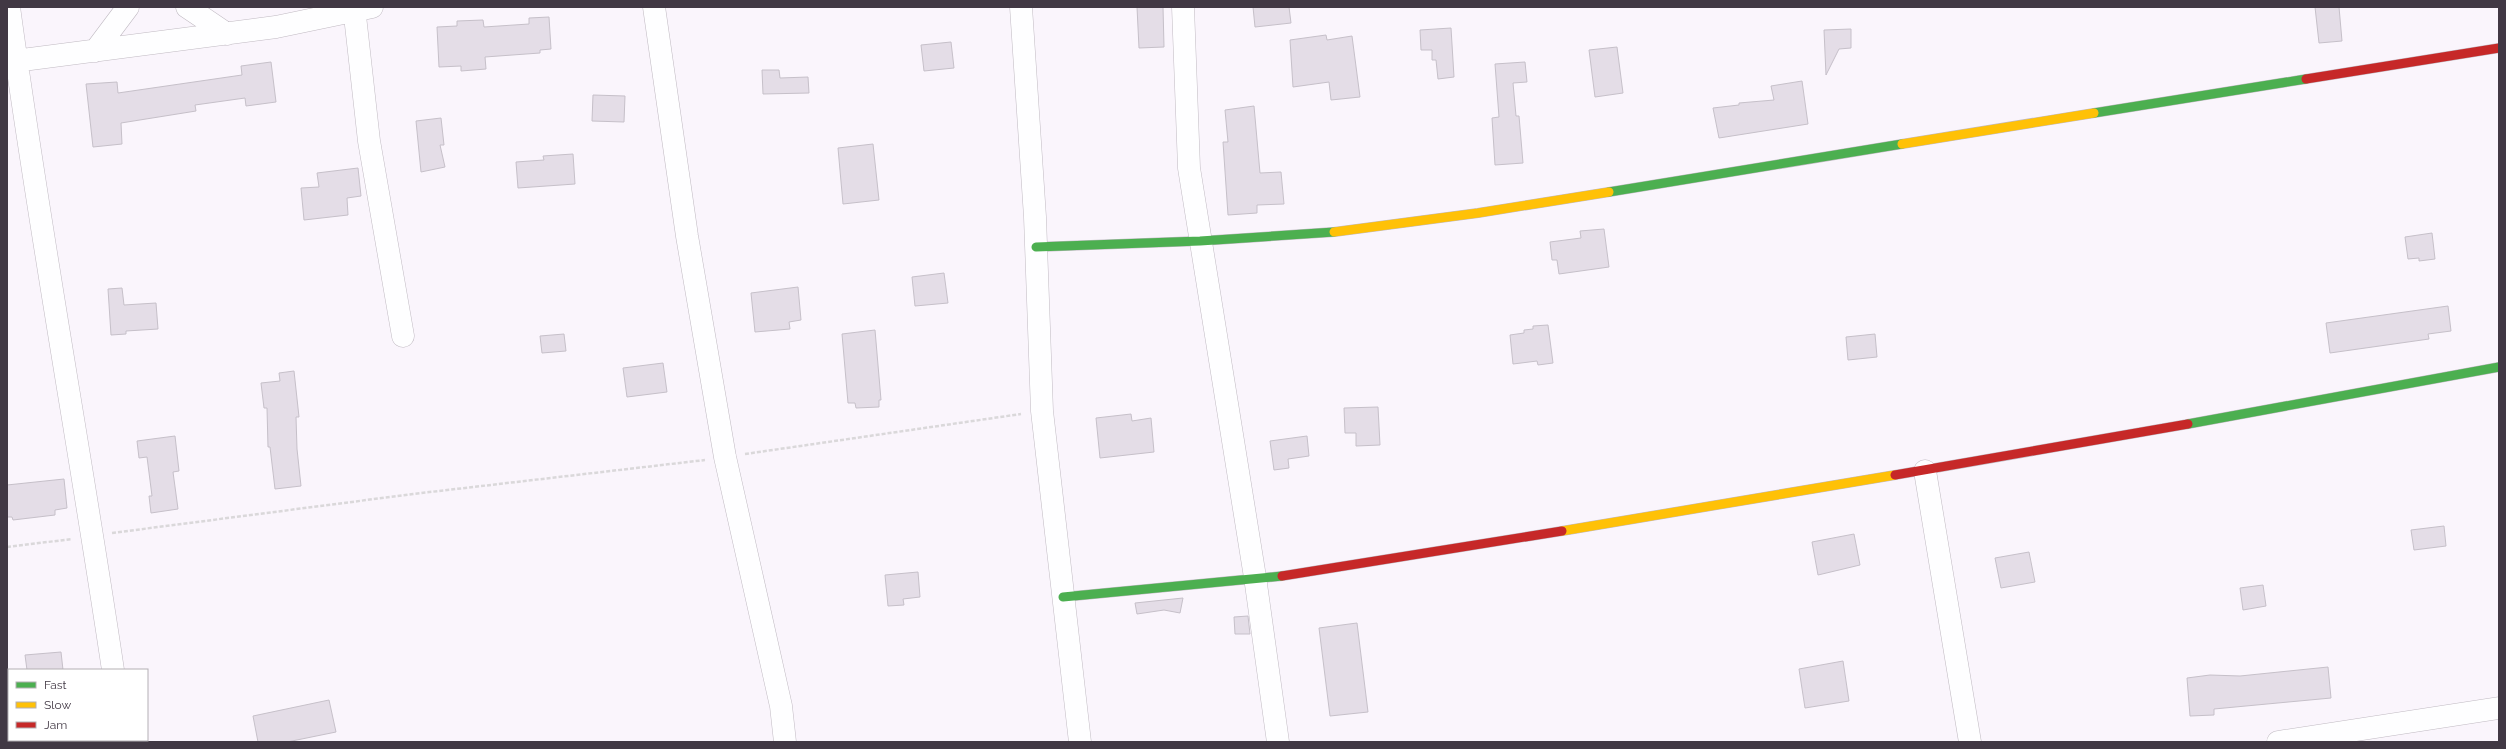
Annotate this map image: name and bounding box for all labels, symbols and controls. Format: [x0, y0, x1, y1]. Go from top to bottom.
legend [8, 669, 148, 741]
text: Fast [44, 678, 67, 692]
text: Slow [44, 698, 71, 712]
text: Jam [44, 718, 67, 732]

